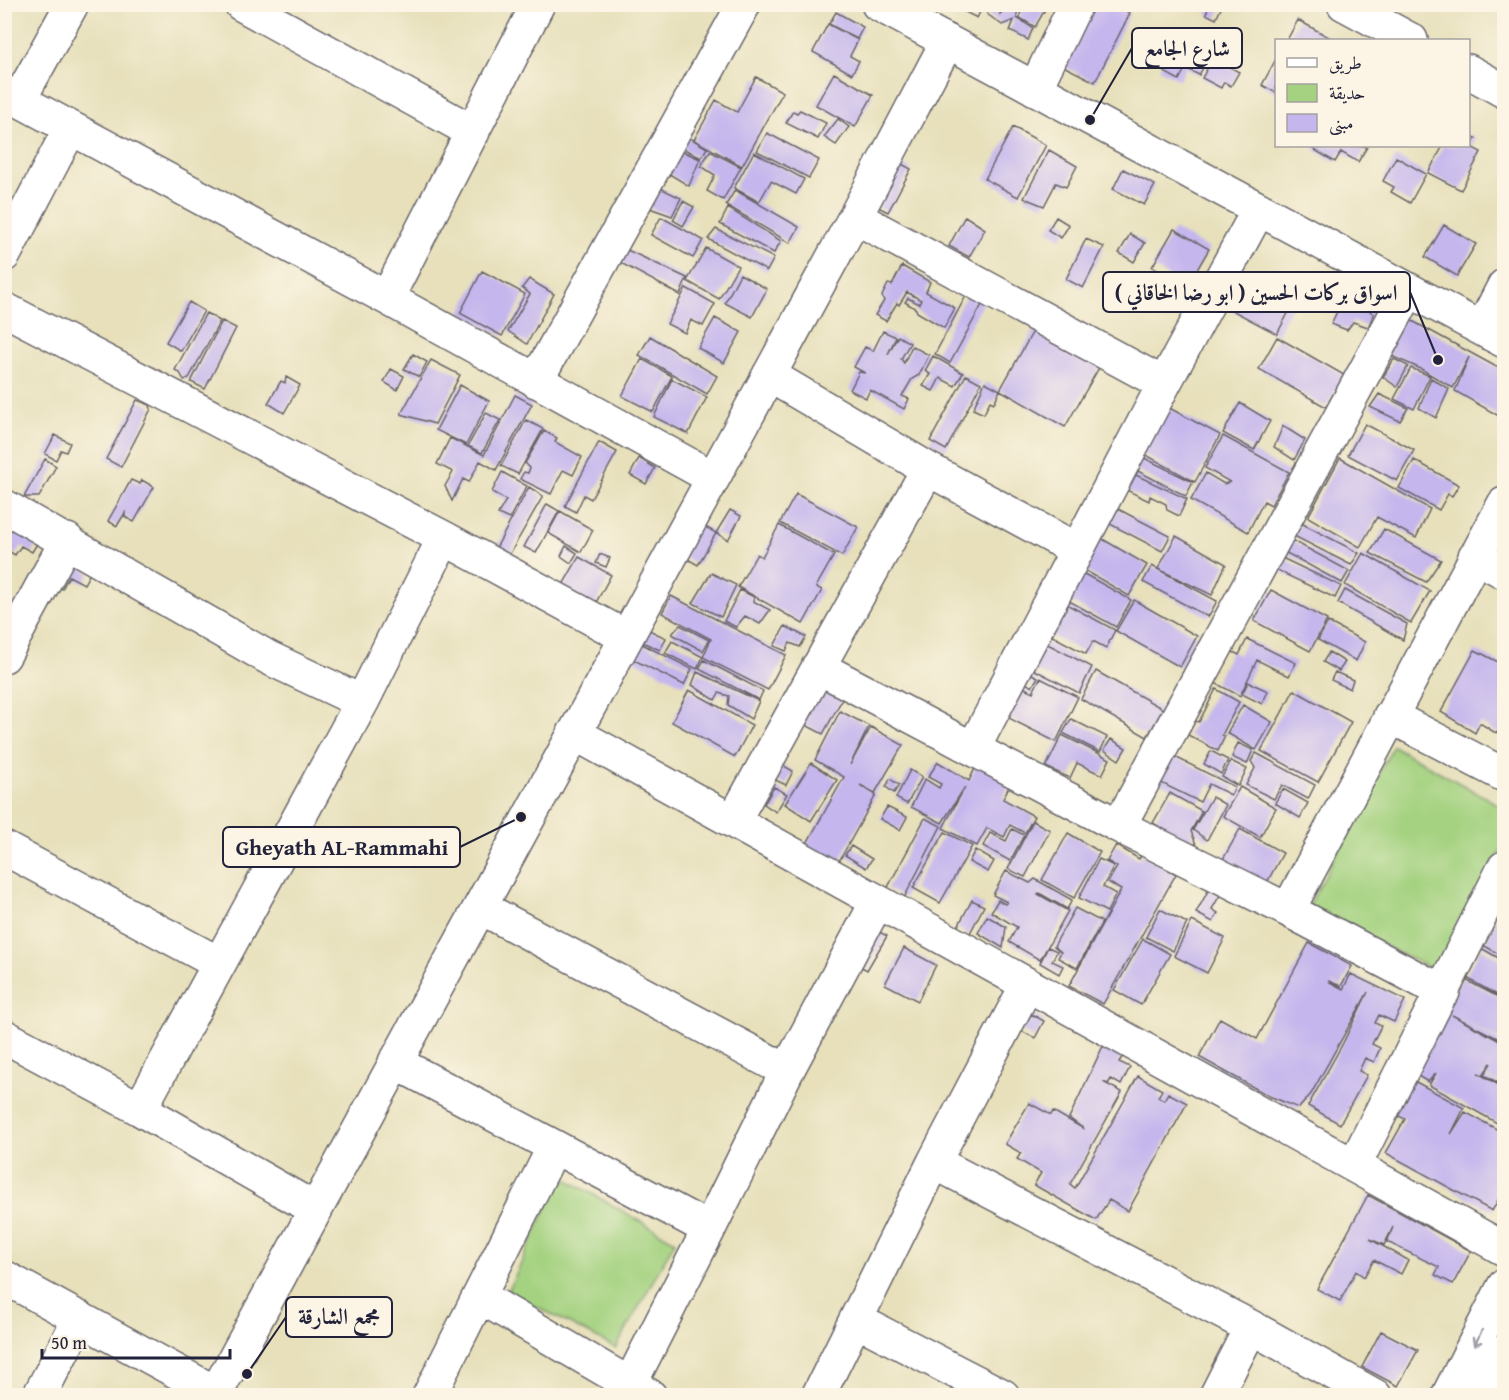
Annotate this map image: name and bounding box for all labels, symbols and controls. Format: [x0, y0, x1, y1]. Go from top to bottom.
callout: شارع الجامع [1132, 28, 1242, 68]
text: شارع الجامع [1144, 32, 1230, 69]
legend [1275, 39, 1470, 147]
text: طريق [1329, 49, 1362, 76]
text: حديقة [1329, 79, 1365, 106]
text: مبنى [1329, 109, 1354, 136]
callout: اسواق بركات الحسين ( ابو رضا الخاقاني ) [1103, 272, 1410, 312]
text: اسواق بركات الحسين ( ابو رضا الخاقاني ) [1114, 276, 1398, 311]
callout: Gheyath AL-Rammahi [223, 827, 460, 867]
text: Gheyath AL-Rammahi [236, 831, 449, 863]
callout: مجمع الشارقة [286, 1297, 392, 1337]
text: مجمع الشارقة [298, 1300, 380, 1337]
scale bar [42, 1322, 230, 1360]
text: 50 m [51, 1329, 87, 1356]
one-way arrow [1472, 1329, 1483, 1347]

